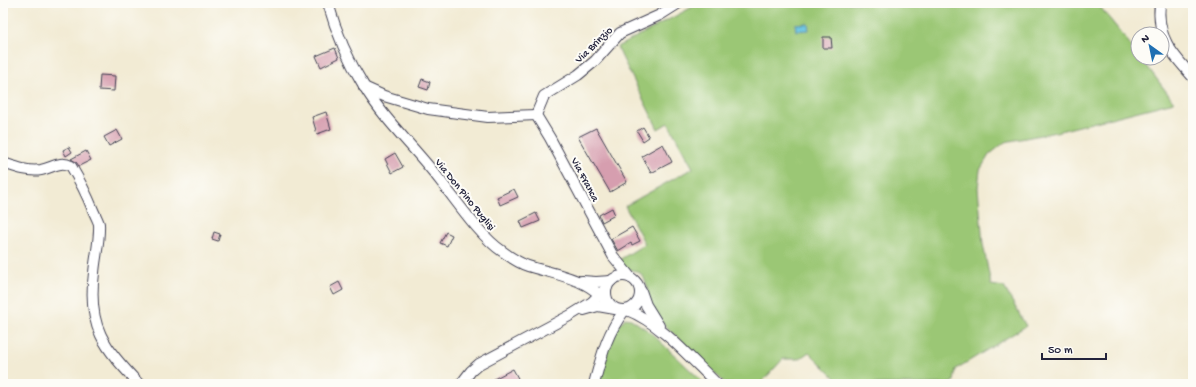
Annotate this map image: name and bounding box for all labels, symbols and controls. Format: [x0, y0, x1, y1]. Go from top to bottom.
street label: Via Brinzio [572, 25, 616, 67]
north arrow [1130, 26, 1170, 66]
text: N [1139, 32, 1152, 46]
street label: Via Franca [567, 155, 601, 205]
street label: Via Don Pino Puglisi [431, 156, 497, 233]
scale bar [1042, 335, 1106, 361]
text: 50 m [1048, 344, 1073, 358]

